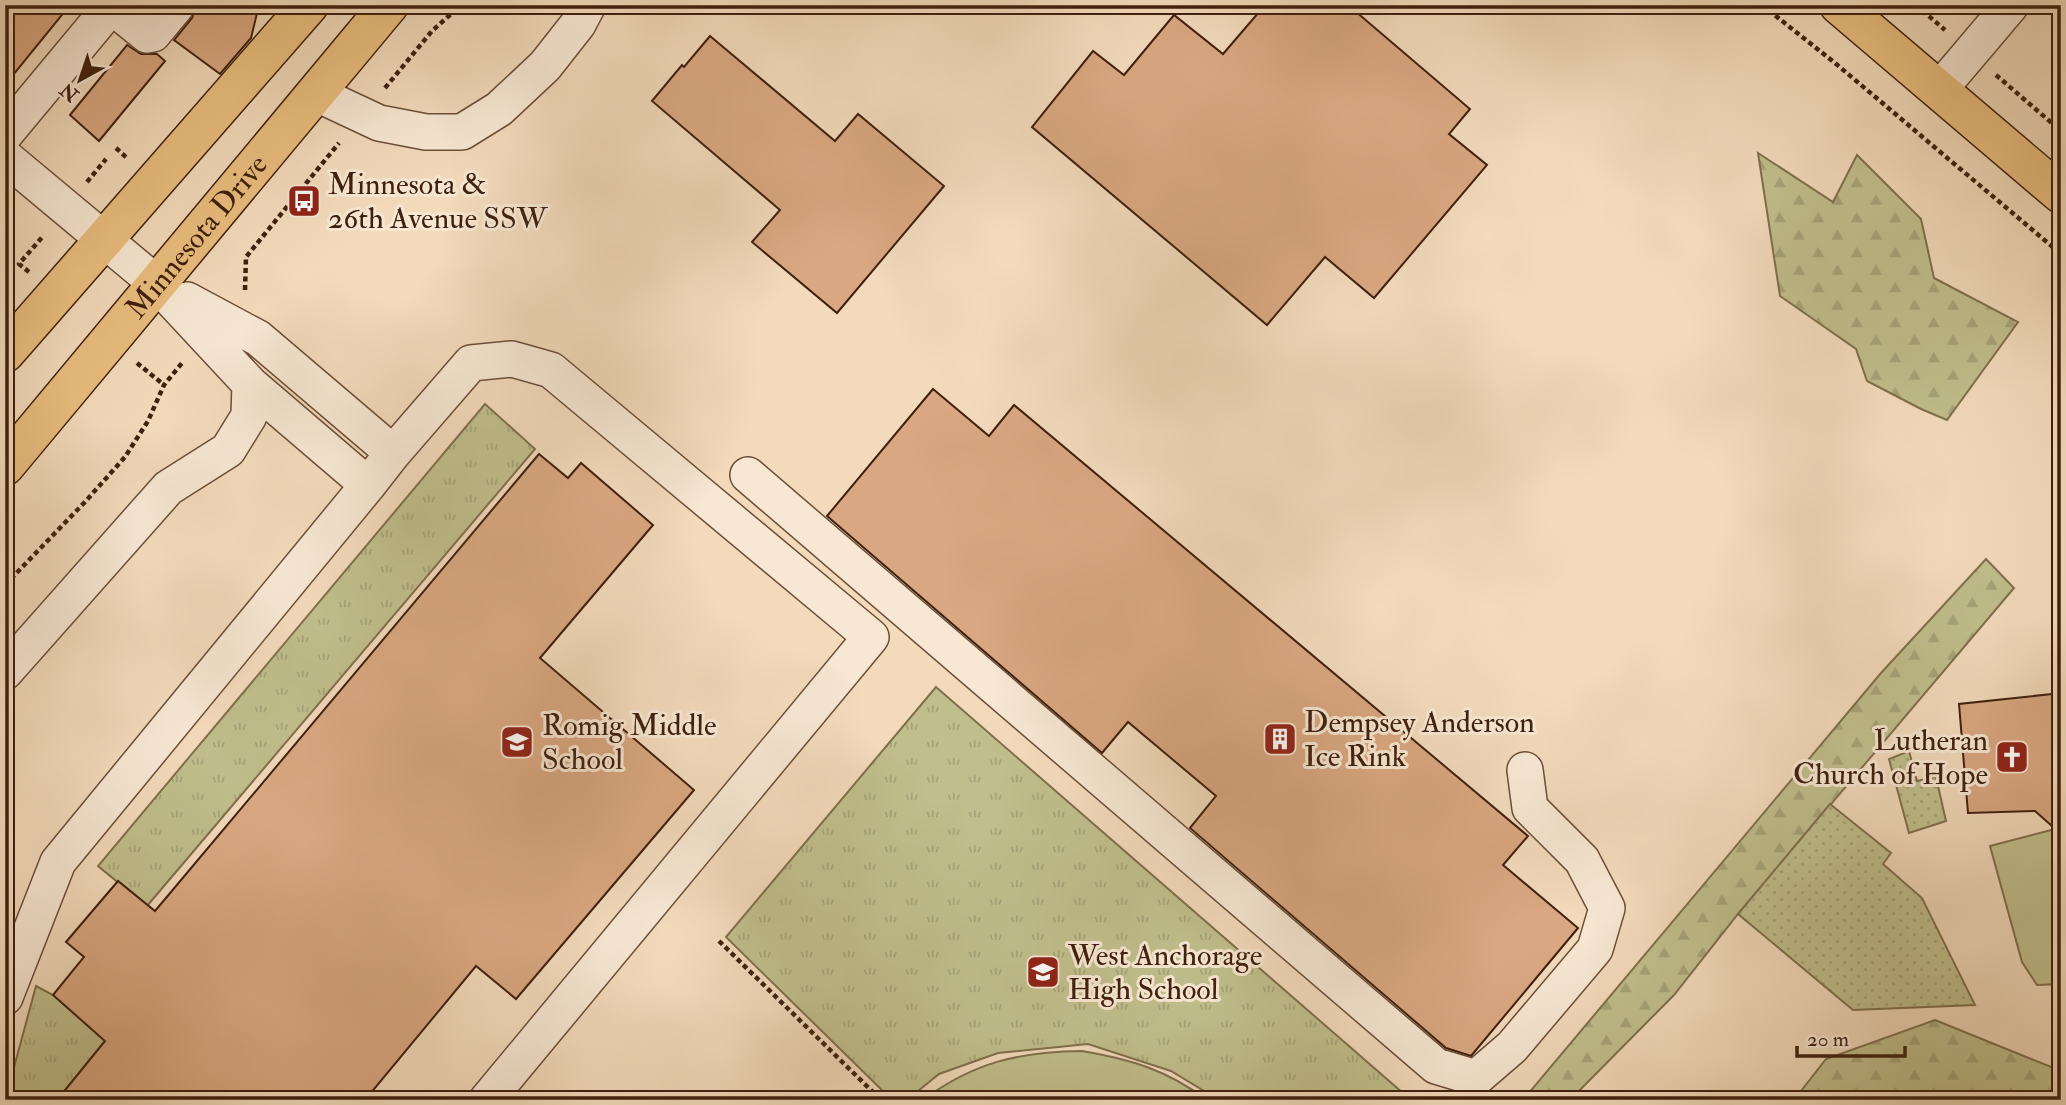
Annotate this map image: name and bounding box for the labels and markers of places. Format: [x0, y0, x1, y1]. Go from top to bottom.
place label: Minnesota & 26th Avenue SSW [328, 166, 549, 237]
bus stop icon: Minnesota & 26th Avenue SSW [285, 182, 323, 220]
place label: Dempsey Anderson Ice Rink [1304, 704, 1535, 775]
place label: Romig Middle School [542, 707, 716, 778]
building icon: Dempsey Anderson Ice Rink [1261, 720, 1299, 758]
place label: Lutheran Church of Hope [1793, 722, 1988, 793]
school or university icon: Romig Middle School [498, 723, 536, 761]
church icon: Lutheran Church of Hope [1993, 738, 2031, 776]
place label: West Anchorage High School [1067, 937, 1262, 1008]
school or university icon: West Anchorage High School [1024, 953, 1062, 991]

